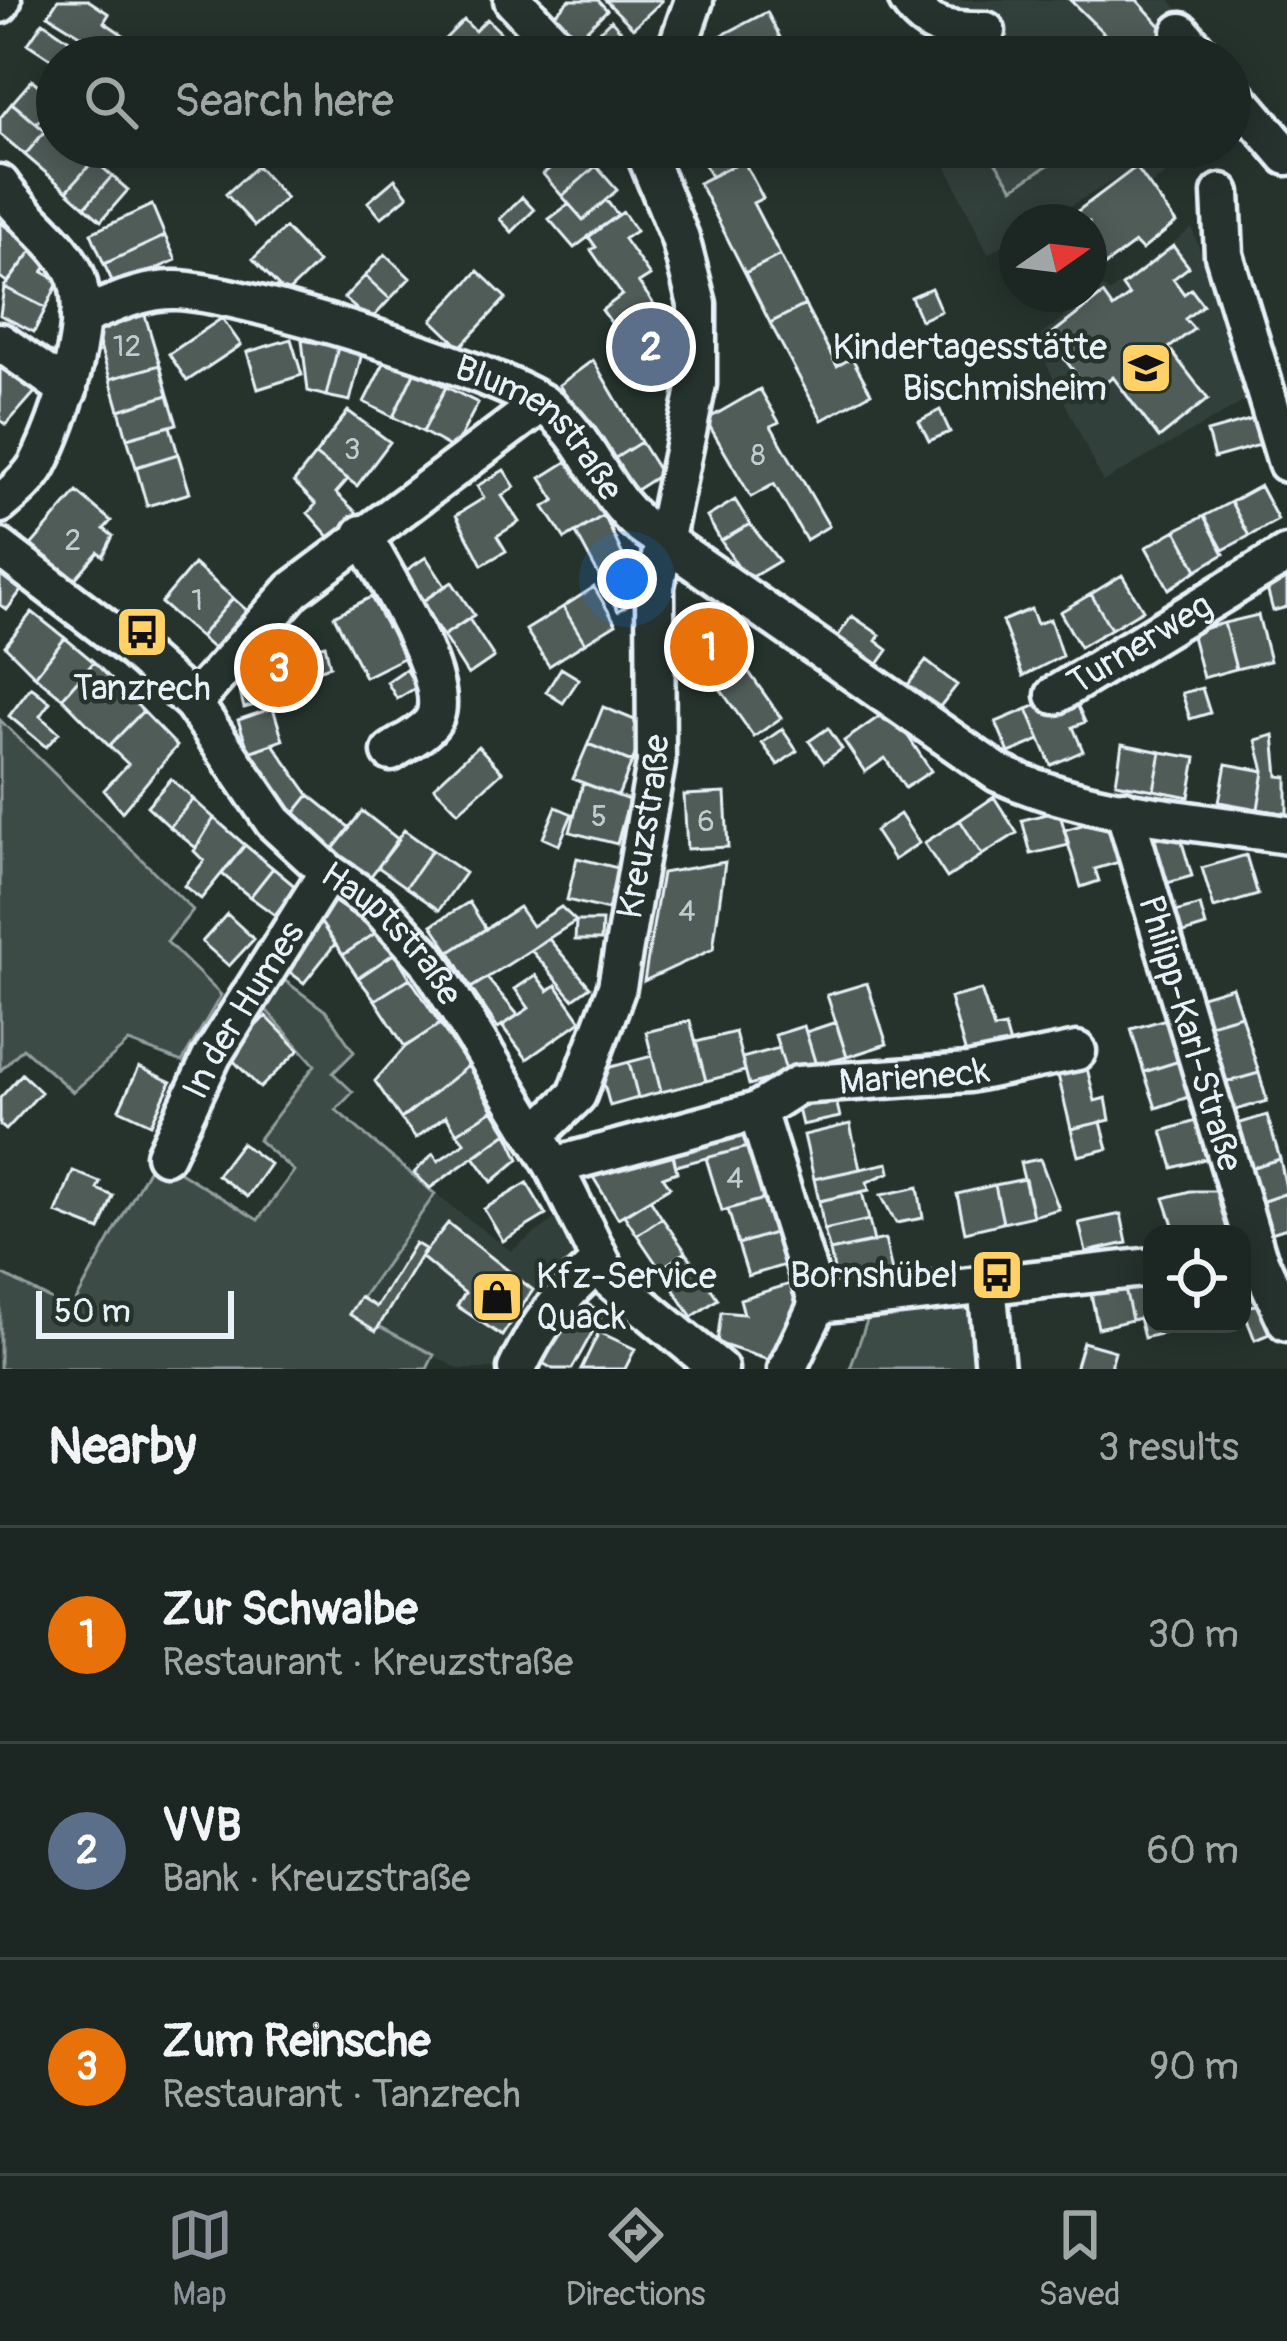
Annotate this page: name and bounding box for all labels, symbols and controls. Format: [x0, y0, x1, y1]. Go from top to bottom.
search box [36, 36, 1251, 168]
icon: search [78, 69, 144, 135]
text: Search here [174, 74, 394, 130]
north arrow [999, 204, 1107, 312]
pin: 2 [612, 302, 690, 392]
place label: Kindertagesstätte Bischmisheim [833, 325, 1107, 411]
house number: 12 [113, 328, 141, 365]
school or university icon: Kindertagesstätte Bischmisheim [1118, 340, 1174, 396]
street label: Blumenstraße [449, 345, 633, 509]
house number: 3 [344, 431, 360, 468]
house number: 8 [750, 437, 766, 474]
house number: 2 [65, 522, 81, 559]
your location [597, 549, 657, 609]
house number: 1 [191, 582, 203, 619]
street label: Turnerweg [1059, 583, 1220, 705]
pin: 1 [670, 602, 748, 692]
bus stop icon: Tanzrech [114, 604, 170, 660]
pin: 3 [240, 623, 318, 713]
place label: Tanzrech [73, 666, 211, 711]
street label: Kreuzstraße [607, 734, 679, 922]
house number: 5 [591, 798, 607, 835]
house number: 6 [697, 803, 715, 840]
street label: Hauptstraße [313, 852, 473, 1014]
street label: Philipp-Karl-Straße [1128, 890, 1253, 1177]
house number: 4 [678, 893, 696, 930]
street label: In der Humes [172, 912, 314, 1106]
street label: Marieneck [837, 1047, 993, 1105]
house number: 4 [726, 1160, 744, 1197]
map controls [1143, 1225, 1251, 1333]
button: locate [1143, 1225, 1251, 1333]
bus stop icon: Bornshübel [969, 1247, 1025, 1303]
place label: Bornshübel [790, 1253, 958, 1298]
place label: Kfz-Service Quack [536, 1254, 717, 1340]
shop icon: Kfz-Service Quack [469, 1269, 525, 1325]
scale bar [36, 1285, 234, 1338]
text: 50 m [54, 1291, 131, 1332]
text: Nearby [48, 1415, 196, 1479]
text: 3 results [1098, 1423, 1239, 1472]
text: Zur Schwalbe [162, 1582, 418, 1638]
text: 1 [79, 1610, 95, 1659]
text: 30 m [1148, 1610, 1239, 1659]
text: Restaurant · Kreuzstraße [162, 1638, 573, 1687]
text: VVB [162, 1798, 241, 1854]
text: 2 [76, 1826, 98, 1875]
text: 60 m [1147, 1826, 1239, 1875]
text: Bank · Kreuzstraße [162, 1854, 470, 1903]
text: Zum Reinsche [162, 2014, 430, 2070]
text: 3 [76, 2042, 98, 2091]
text: 90 m [1149, 2042, 1239, 2091]
text: Restaurant · Tanzrech [162, 2070, 521, 2119]
tab: Map [167, 2202, 233, 2315]
tab: Directions [566, 2202, 706, 2315]
tab: Saved [1039, 2202, 1120, 2315]

